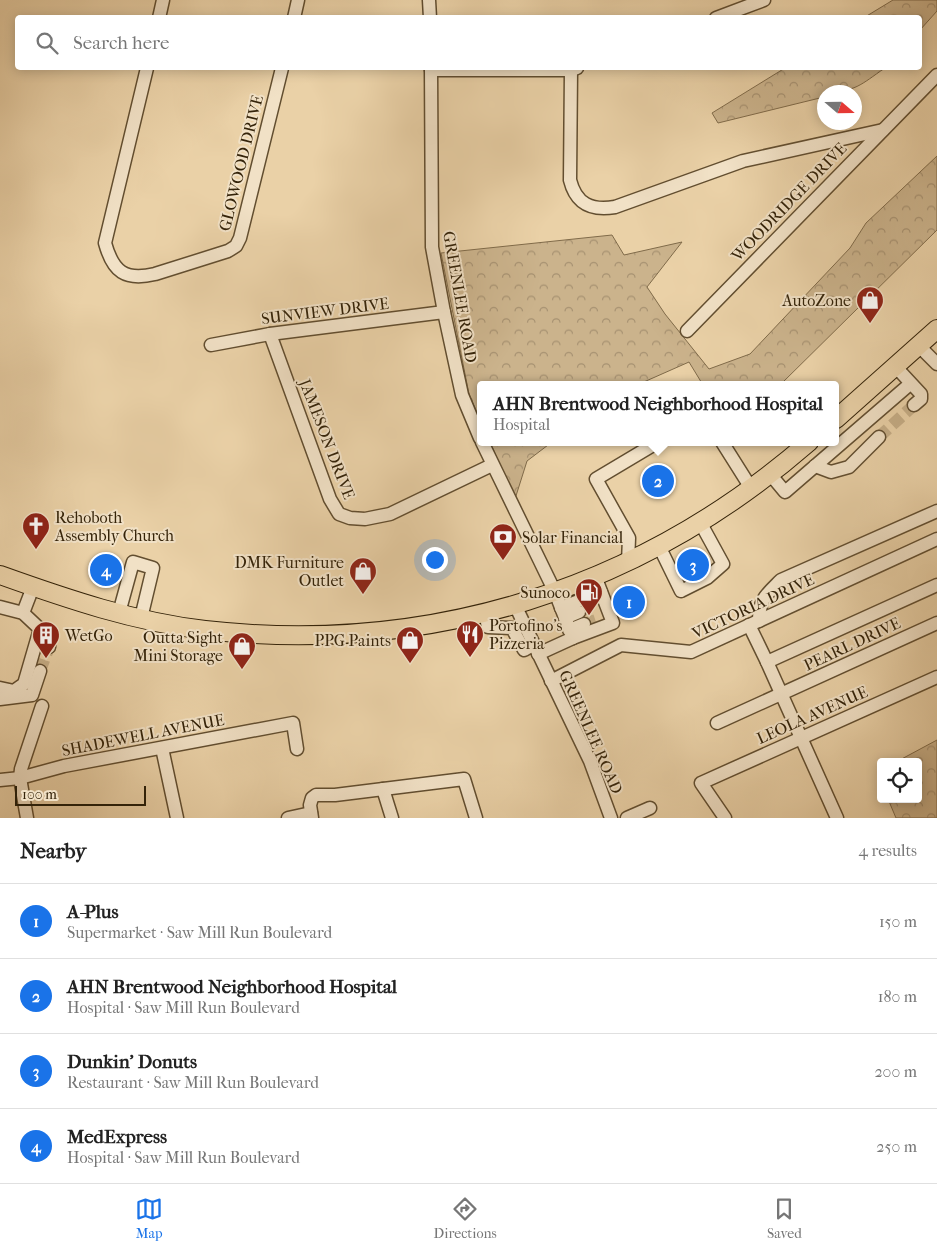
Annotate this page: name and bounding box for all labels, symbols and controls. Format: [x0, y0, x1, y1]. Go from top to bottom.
search box [15, 15, 922, 70]
icon: search [33, 29, 61, 57]
text: Search here [73, 32, 169, 54]
north arrow [817, 85, 862, 130]
street label: GLOWOOD DRIVE [215, 93, 267, 233]
street label: WOODRIDGE DRIVE [727, 139, 851, 266]
street label: GREENLEE ROAD [439, 230, 481, 364]
shop icon: AutoZone [855, 285, 885, 324]
place label: AutoZone [781, 291, 851, 310]
street label: SUNVIEW DRIVE [260, 294, 390, 328]
street label: JAMESON DRIVE [295, 374, 359, 502]
popup [477, 381, 839, 446]
text: AHN Brentwood Neighborhood Hospital [493, 393, 823, 415]
text: Hospital [493, 415, 550, 434]
pin: 2 [642, 462, 674, 500]
place label: Rehoboth Assembly Church [54, 508, 174, 545]
church icon: Rehoboth Assembly Church [21, 511, 51, 550]
bank icon: Solar Financial [488, 522, 518, 561]
place label: Solar Financial [522, 528, 624, 547]
pin: 3 [677, 546, 709, 584]
your location [422, 547, 448, 573]
pin: 4 [90, 551, 122, 589]
place label: DMK Furniture Outlet [235, 553, 344, 590]
shop icon: DMK Furniture Outlet [348, 556, 378, 595]
street label: VICTORIA DRIVE [688, 569, 817, 643]
fuel station icon: Sunoco [574, 577, 604, 616]
place label: Sunoco [520, 583, 570, 602]
pin: 1 [613, 583, 645, 621]
street label: PEARL DRIVE [801, 613, 904, 675]
place label: Portofino's Pizzeria [489, 616, 563, 653]
restaurant icon: Portofino's Pizzeria [455, 619, 485, 658]
building icon: WetGo [31, 620, 61, 659]
shop icon: PPG Paints [395, 625, 425, 664]
place label: WetGo [64, 626, 113, 645]
place label: Outta Sight Mini Storage [134, 628, 223, 665]
shop icon: Outta Sight Mini Storage [227, 631, 257, 670]
place label: PPG Paints [315, 631, 391, 650]
street label: GREENLEE ROAD [555, 667, 627, 797]
street label: LEOLA AVENUE [754, 682, 871, 748]
street label: SHADEWELL AVENUE [60, 710, 226, 760]
map controls [877, 758, 922, 803]
button: locate [877, 758, 922, 803]
scale bar [15, 783, 146, 806]
text: 100 m [22, 786, 57, 803]
text: Nearby [20, 839, 86, 863]
text: 4 results [859, 841, 917, 860]
text: A-Plus [67, 901, 119, 923]
text: 1 [33, 912, 39, 931]
text: 150 m [879, 912, 917, 931]
text: Supermarket · Saw Mill Run Boulevard [67, 923, 332, 942]
text: AHN Brentwood Neighborhood Hospital [67, 976, 397, 998]
text: 2 [32, 987, 40, 1006]
text: 180 m [878, 987, 917, 1006]
text: Hospital · Saw Mill Run Boulevard [67, 998, 300, 1017]
text: Dunkin' Donuts [67, 1051, 197, 1073]
text: 3 [33, 1062, 39, 1081]
text: 200 m [874, 1062, 917, 1081]
text: Restaurant · Saw Mill Run Boulevard [67, 1073, 319, 1092]
text: MedExpress [67, 1126, 167, 1148]
text: 4 [31, 1137, 41, 1156]
text: 250 m [876, 1137, 917, 1156]
text: Hospital · Saw Mill Run Boulevard [67, 1148, 300, 1167]
tab: Map [135, 1195, 163, 1242]
tab: Directions [434, 1195, 497, 1242]
tab: Saved [767, 1195, 802, 1242]

